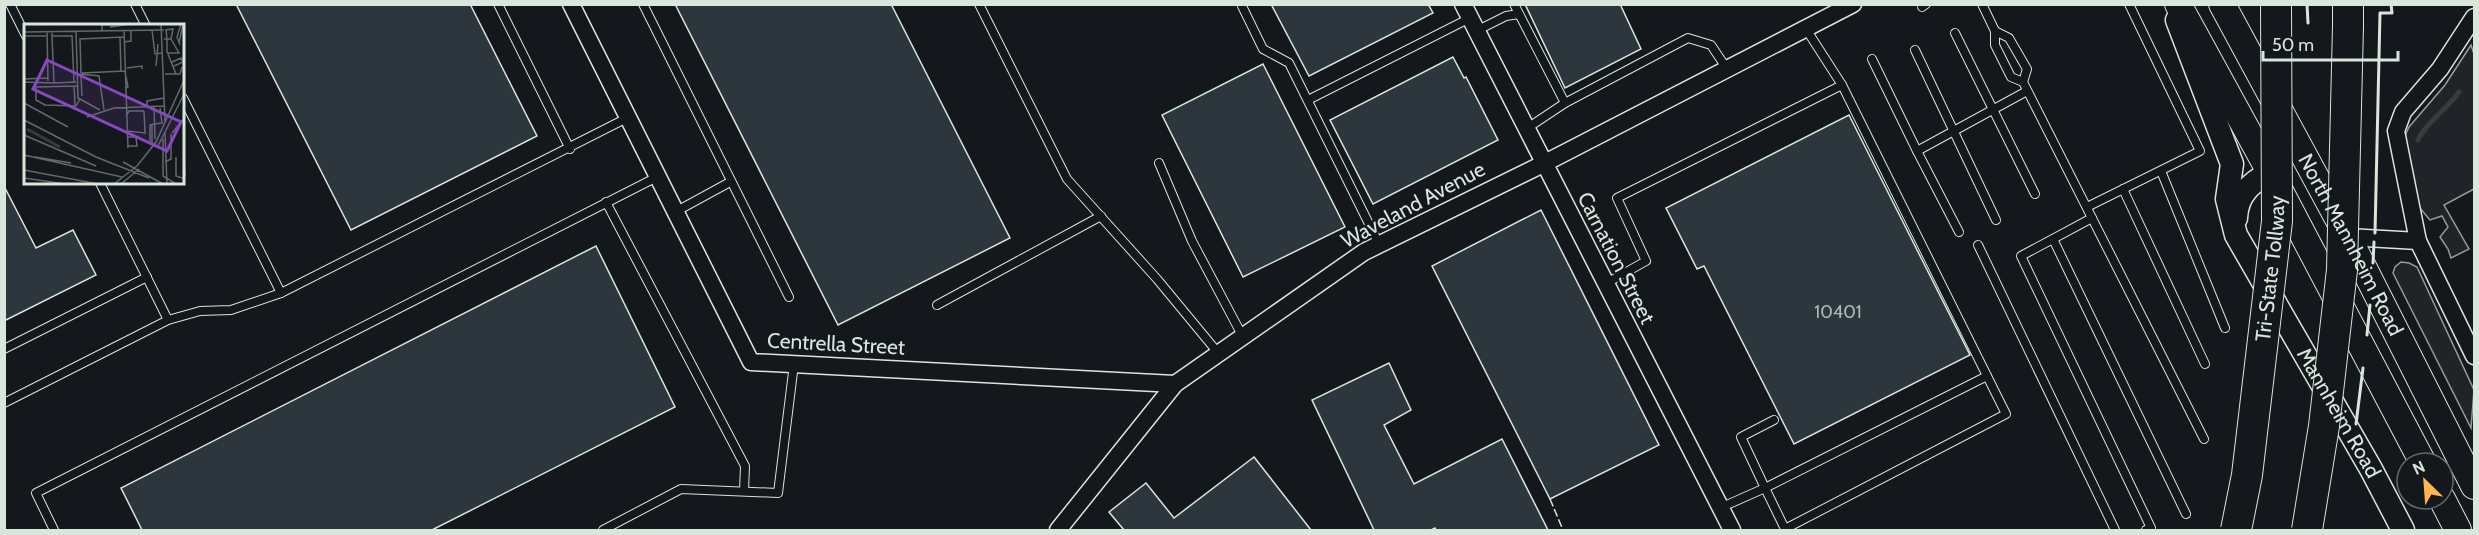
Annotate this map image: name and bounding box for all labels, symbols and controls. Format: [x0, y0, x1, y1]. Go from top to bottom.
inset map [24, 24, 184, 184]
scale bar [2263, 24, 2398, 62]
text: 50 m [2272, 34, 2314, 56]
street label: North Mannheim Road [2293, 149, 2409, 340]
street label: Waveland Avenue [1337, 156, 1489, 253]
street label: Carnation Street [1572, 188, 1660, 328]
street label: Tri-State Tollway [2250, 195, 2290, 343]
house number: 10401 [1814, 301, 1862, 323]
street label: Centrella Street [767, 327, 906, 360]
street label: Mannheim Road [2292, 343, 2386, 482]
north arrow [2395, 451, 2455, 511]
text: N [2410, 457, 2428, 479]

